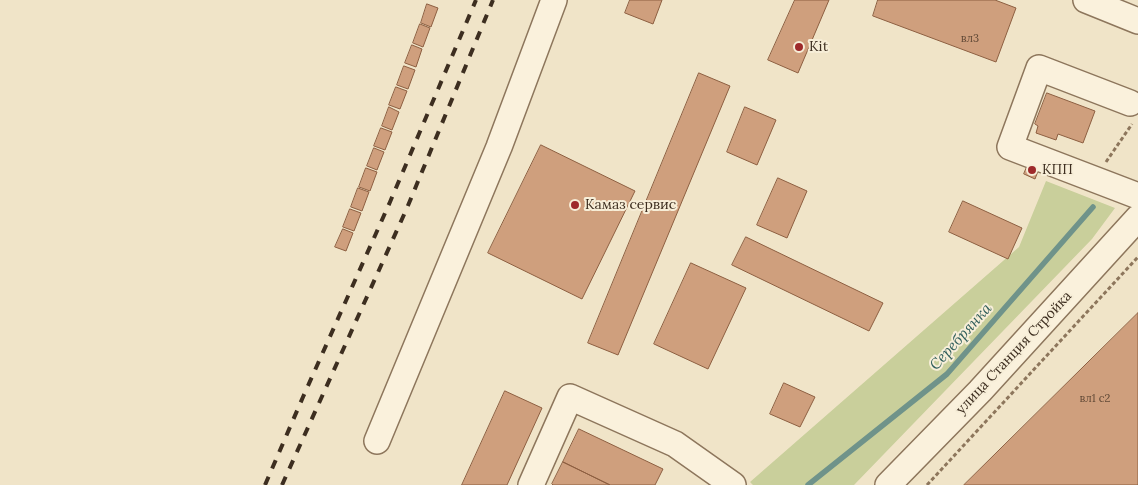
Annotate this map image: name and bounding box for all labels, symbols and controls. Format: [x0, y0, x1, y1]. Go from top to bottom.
house number: вл3 [961, 32, 979, 46]
place label: Kit [809, 39, 828, 55]
marker: Kit [793, 41, 805, 53]
place label: КПП [1042, 162, 1073, 178]
marker: КПП [1026, 164, 1038, 176]
place label: Камаз сервис [585, 197, 676, 213]
marker: Камаз сервис [569, 199, 581, 211]
street label: улица Станция Стройка [953, 288, 1075, 418]
water label: Серебрянка [926, 300, 996, 374]
house number: вл1 с2 [1080, 392, 1110, 406]

